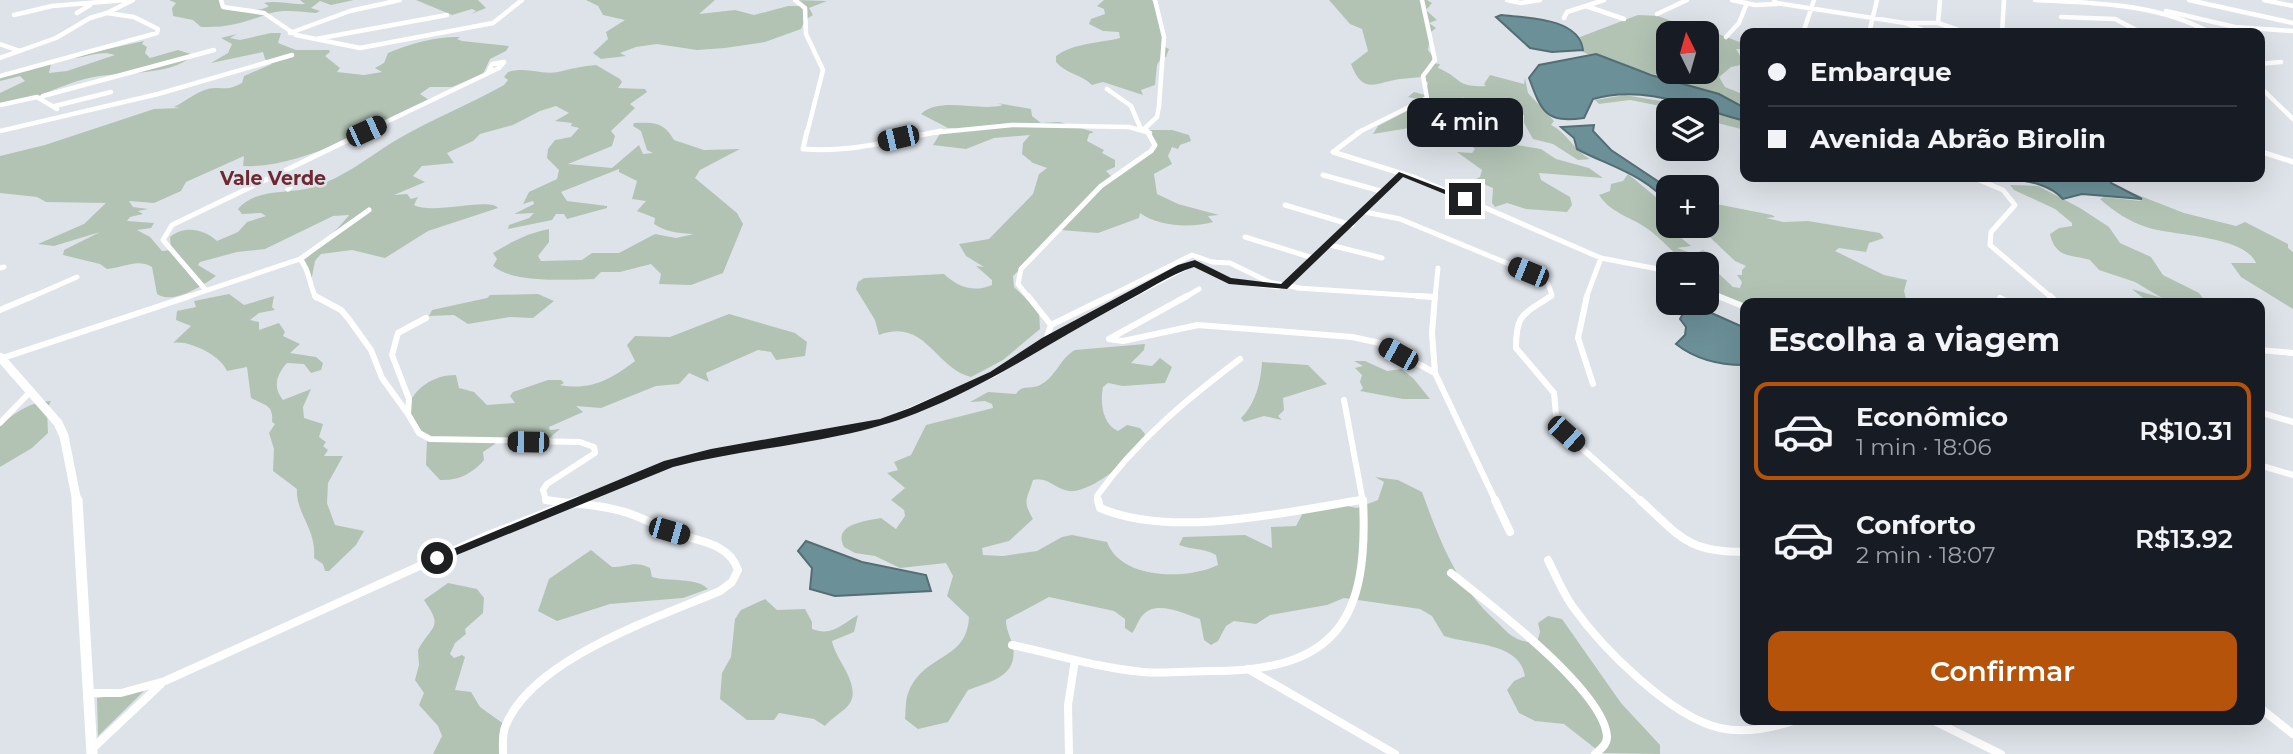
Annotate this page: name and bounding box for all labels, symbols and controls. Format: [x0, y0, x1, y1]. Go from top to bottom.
north arrow [1656, 21, 1718, 84]
map controls [1656, 21, 1719, 315]
text: Embarque [1810, 56, 1952, 88]
callout: 4 min [1407, 97, 1523, 146]
button: layers [1656, 98, 1719, 161]
text: 4 min [1431, 108, 1499, 136]
car [343, 113, 390, 149]
car [876, 123, 921, 153]
text: Avenida Abrão Birolin [1810, 123, 2106, 155]
district label: Vale Verde [219, 167, 326, 190]
button: + [1656, 175, 1719, 238]
route end [1449, 183, 1481, 215]
button: − [1656, 252, 1719, 315]
car [1505, 254, 1552, 290]
text: Escolha a viagem [1768, 320, 2060, 359]
car [1375, 335, 1422, 373]
icon: car [1772, 400, 1835, 463]
text: Econômico [1856, 401, 2008, 433]
car [1544, 412, 1589, 456]
text: R$10.31 [2139, 415, 2233, 447]
car [507, 431, 550, 453]
text: 1 min · 18:06 [1856, 433, 1991, 461]
icon: car [1772, 508, 1835, 571]
text: Conforto [1856, 509, 1976, 541]
car [646, 515, 693, 547]
text: R$13.92 [2135, 523, 2233, 555]
text: 2 min · 18:07 [1856, 541, 1996, 569]
route start [421, 542, 453, 574]
button: Confirmar [1768, 631, 2237, 711]

